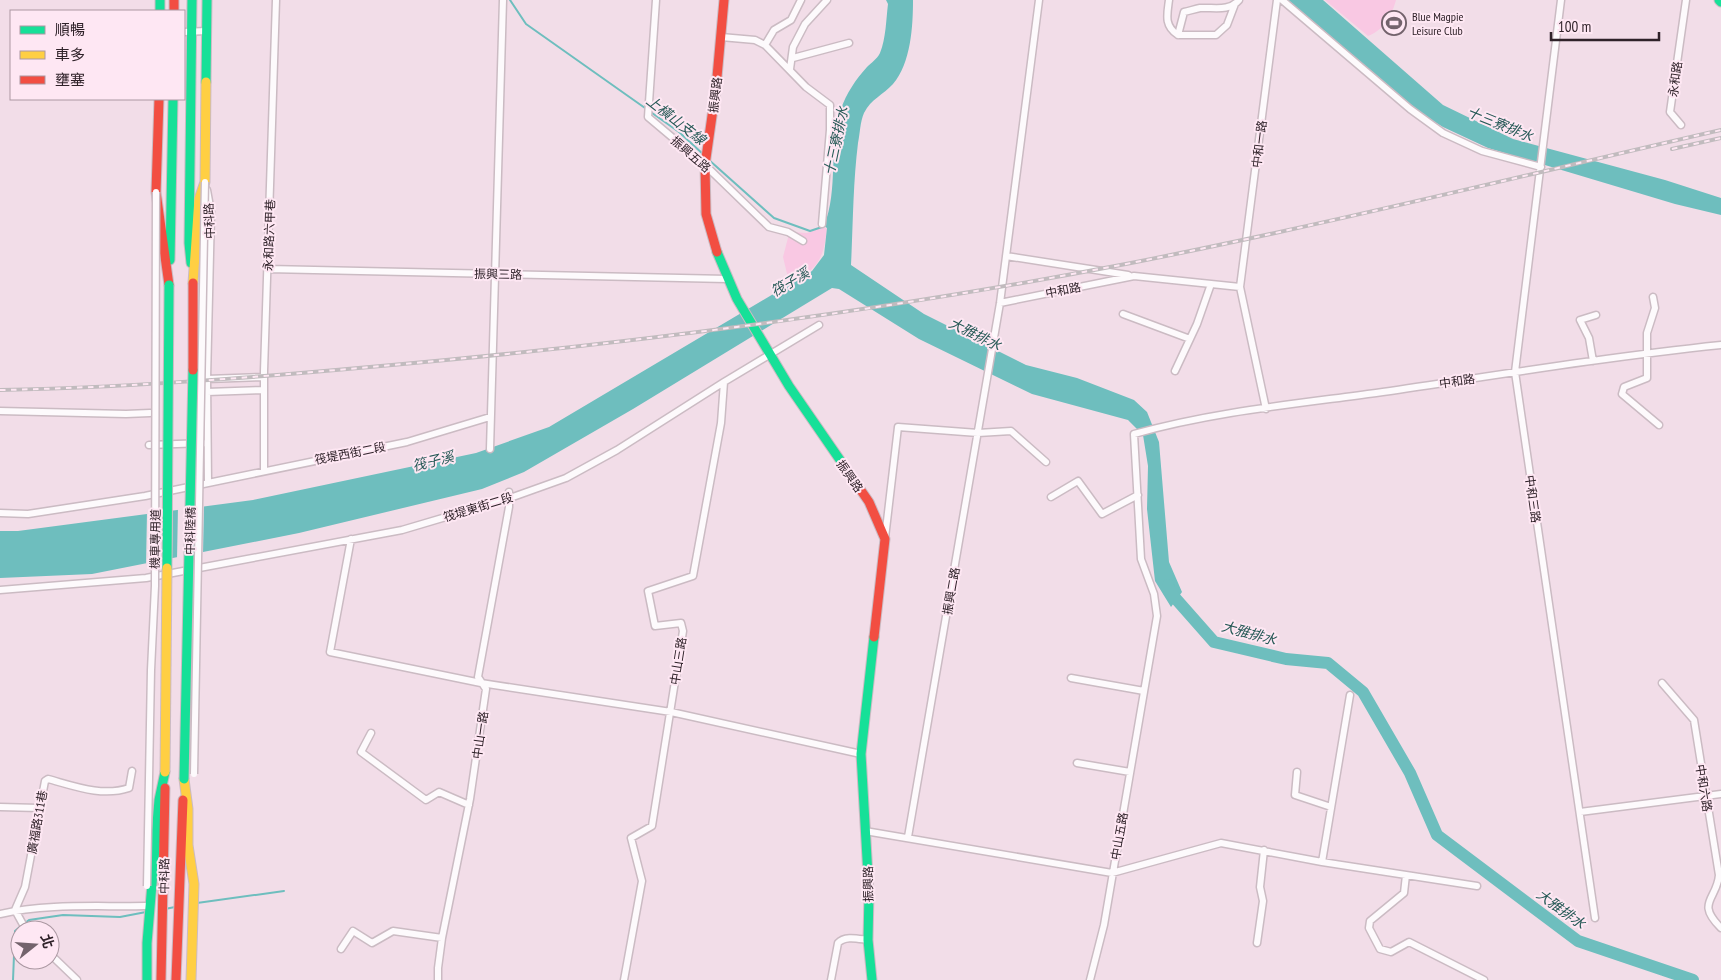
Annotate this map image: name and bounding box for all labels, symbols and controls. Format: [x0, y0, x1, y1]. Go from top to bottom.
place label: Blue Magpie Leisure Club [1412, 9, 1464, 38]
legend [10, 10, 185, 100]
sports icon: Blue Magpie Leisure Club [1381, 10, 1407, 36]
scale bar [1551, 10, 1658, 42]
text: 100 m [1558, 17, 1591, 36]
text: 順暢 [55, 20, 85, 39]
text: 車多 [55, 45, 85, 64]
street label: 永和路 [1665, 60, 1685, 98]
text: 壅塞 [55, 70, 85, 89]
street label: 振興路 [705, 76, 725, 114]
water label: 上橫山支線 [643, 91, 711, 150]
water label: 十三寮排水 [1464, 103, 1537, 146]
water label: 十三寮排水 [820, 104, 852, 177]
street label: 中和一路 [1249, 119, 1269, 169]
street label: 振興五路 [668, 133, 714, 175]
street label: 永和路六甲巷 [260, 199, 278, 271]
street label: 中科路 [201, 203, 217, 239]
water label: 筏子溪 [767, 262, 814, 301]
street label: 振興三路 [474, 266, 522, 282]
street label: 中和路 [1044, 279, 1082, 301]
water label: 大雅排水 [946, 314, 1005, 355]
street label: 中和路 [1438, 371, 1476, 391]
street label: 筏堤西街二段 [313, 439, 387, 467]
water label: 筏子溪 [410, 447, 457, 475]
street label: 振興路 [834, 457, 866, 495]
street label: 中和三路 [1522, 474, 1544, 524]
street label: 筏堤東街二段 [441, 489, 515, 525]
street label: 中科陸橋 [182, 507, 198, 555]
street label: 機車專用道 [147, 509, 163, 569]
street label: 振興二路 [939, 566, 963, 616]
water label: 大雅排水 [1220, 617, 1279, 649]
street label: 中山三路 [667, 636, 689, 686]
street label: 中山一路 [469, 710, 491, 760]
street label: 中和六路 [1693, 763, 1715, 813]
street label: 廣福路311巷 [24, 789, 50, 855]
street label: 中山五路 [1107, 811, 1131, 861]
street label: 中科路 [156, 858, 172, 894]
street label: 振興路 [860, 866, 876, 902]
water label: 大雅排水 [1533, 885, 1590, 933]
north arrow [10, 920, 60, 970]
text: 北 [37, 932, 58, 951]

